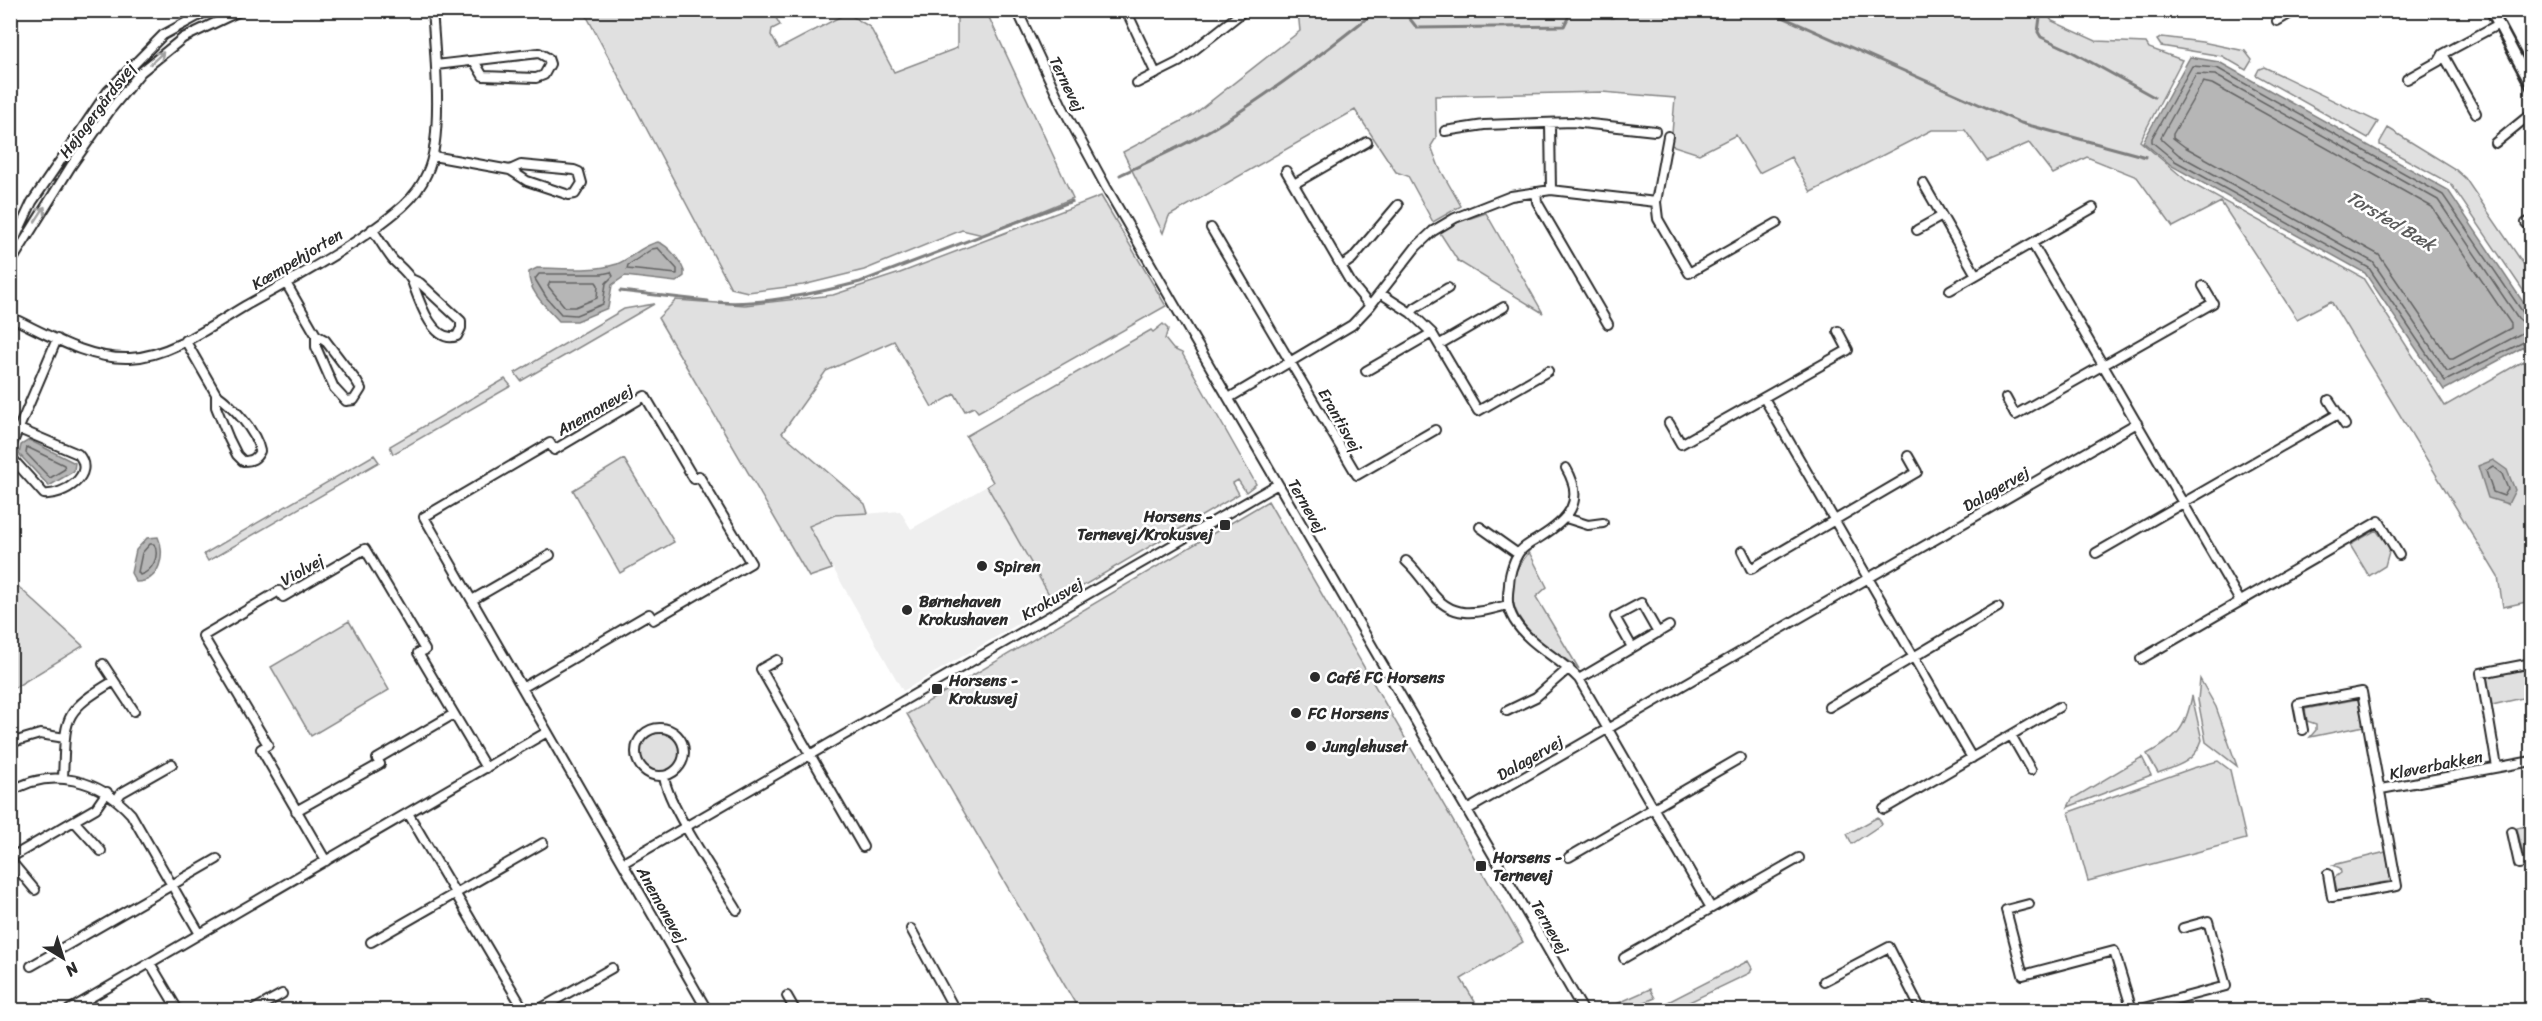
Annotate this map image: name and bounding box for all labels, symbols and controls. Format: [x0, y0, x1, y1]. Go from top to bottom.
one-way arrow [149, 51, 164, 65]
street label: Ternevej [1041, 51, 1093, 118]
street label: Højagergårdsvej [51, 55, 144, 164]
water label: Torsted Bæk [2340, 182, 2444, 262]
one-way arrow [35, 206, 47, 223]
street label: Kæmpehjorten [245, 220, 349, 298]
street label: Anemonevej [550, 376, 640, 444]
street label: Erantisvej [1310, 382, 1371, 459]
street label: Dalagervej [1957, 458, 2036, 520]
street label: Ternevej [1280, 473, 1335, 540]
place label: Horsens - Ternevej/Krokusvej [1077, 502, 1214, 549]
marker: Horsens - Ternevej/Krokusvej [1218, 518, 1232, 532]
street label: Violvej [275, 545, 331, 594]
place label: Spiren [993, 552, 1041, 581]
marker: Spiren [975, 559, 989, 573]
street label: Krokusvej [1015, 569, 1090, 629]
place label: Børnehaven Krokushaven [918, 587, 1008, 634]
marker: Børnehaven Krokushaven [900, 603, 914, 617]
place label: Café FC Horsens [1326, 663, 1445, 692]
place label: Horsens - Krokusvej [948, 666, 1019, 713]
marker: Café FC Horsens [1308, 670, 1322, 684]
marker: Horsens - Krokusvej [930, 682, 944, 696]
place label: FC Horsens [1307, 699, 1389, 728]
marker: FC Horsens [1289, 706, 1303, 720]
street label: Dalagervej [1491, 727, 1570, 789]
place label: Junglehuset [1322, 732, 1409, 761]
marker: Junglehuset [1304, 739, 1318, 753]
street label: Kløverbakken [2387, 742, 2486, 788]
place label: Horsens - Ternevej [1492, 843, 1563, 890]
marker: Horsens - Ternevej [1474, 859, 1488, 873]
street label: Anemonevej [628, 860, 696, 950]
street label: Ternevej [1523, 894, 1578, 961]
north arrow [33, 928, 93, 988]
text: N [58, 954, 86, 985]

